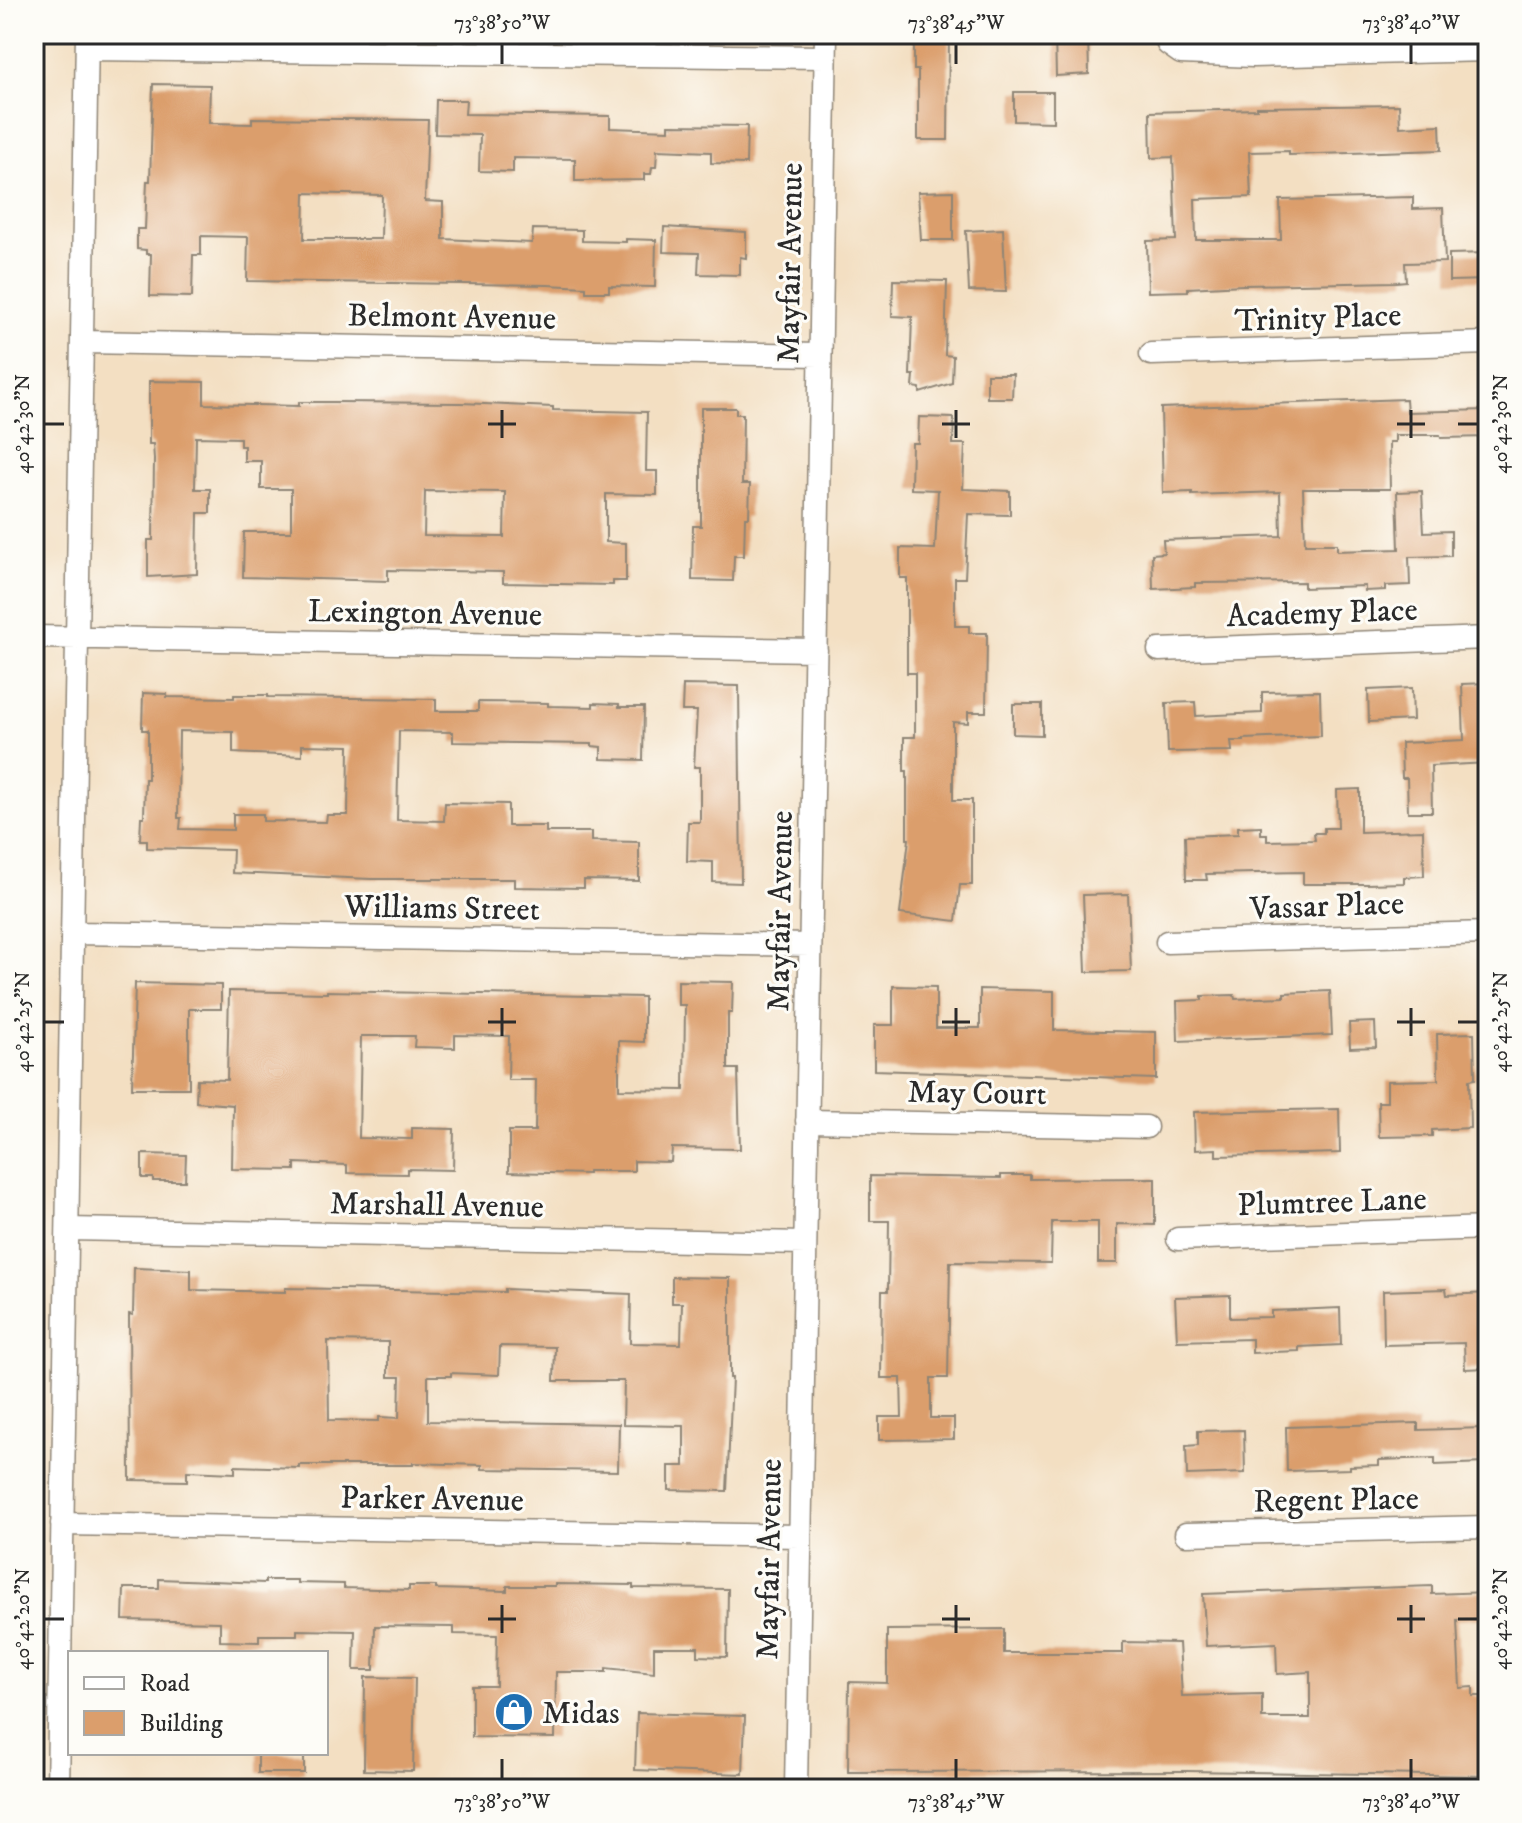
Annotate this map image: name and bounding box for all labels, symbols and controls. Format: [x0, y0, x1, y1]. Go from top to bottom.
text: 73°38'50"W [454, 11, 551, 36]
text: 73°38'45"W [908, 11, 1005, 36]
text: 73°38'40"W [1362, 11, 1460, 36]
street label: Mayfair Avenue [769, 162, 813, 364]
street label: Belmont Avenue [347, 296, 557, 340]
street label: Trinity Place [1234, 296, 1402, 342]
text: 40°42'30"N [11, 374, 36, 474]
text: 40°42'30"N [1489, 374, 1514, 474]
street label: Academy Place [1226, 591, 1418, 637]
street label: Lexington Avenue [308, 592, 542, 636]
street label: Mayfair Avenue [759, 810, 803, 1012]
street label: Vassar Place [1248, 884, 1405, 930]
street label: Williams Street [343, 887, 540, 931]
text: 40°42'25"N [11, 971, 36, 1073]
text: 40°42'25"N [1489, 971, 1514, 1073]
street label: May Court [907, 1073, 1047, 1115]
street label: Plumtree Lane [1237, 1180, 1427, 1226]
street label: Marshall Avenue [330, 1184, 544, 1228]
street label: Mayfair Avenue [748, 1458, 792, 1660]
street label: Parker Avenue [340, 1478, 524, 1522]
street label: Regent Place [1253, 1480, 1419, 1522]
text: 40°42'20"N [11, 1568, 36, 1670]
text: 40°42'20"N [1489, 1568, 1514, 1670]
legend [68, 1651, 328, 1755]
text: Road [140, 1669, 190, 1699]
shop icon: Midas [493, 1691, 535, 1733]
place label: Midas [542, 1694, 620, 1734]
text: Building [140, 1709, 223, 1739]
text: 73°38'50"W [454, 1790, 551, 1815]
text: 73°38'45"W [908, 1790, 1005, 1815]
text: 73°38'40"W [1362, 1790, 1460, 1815]

